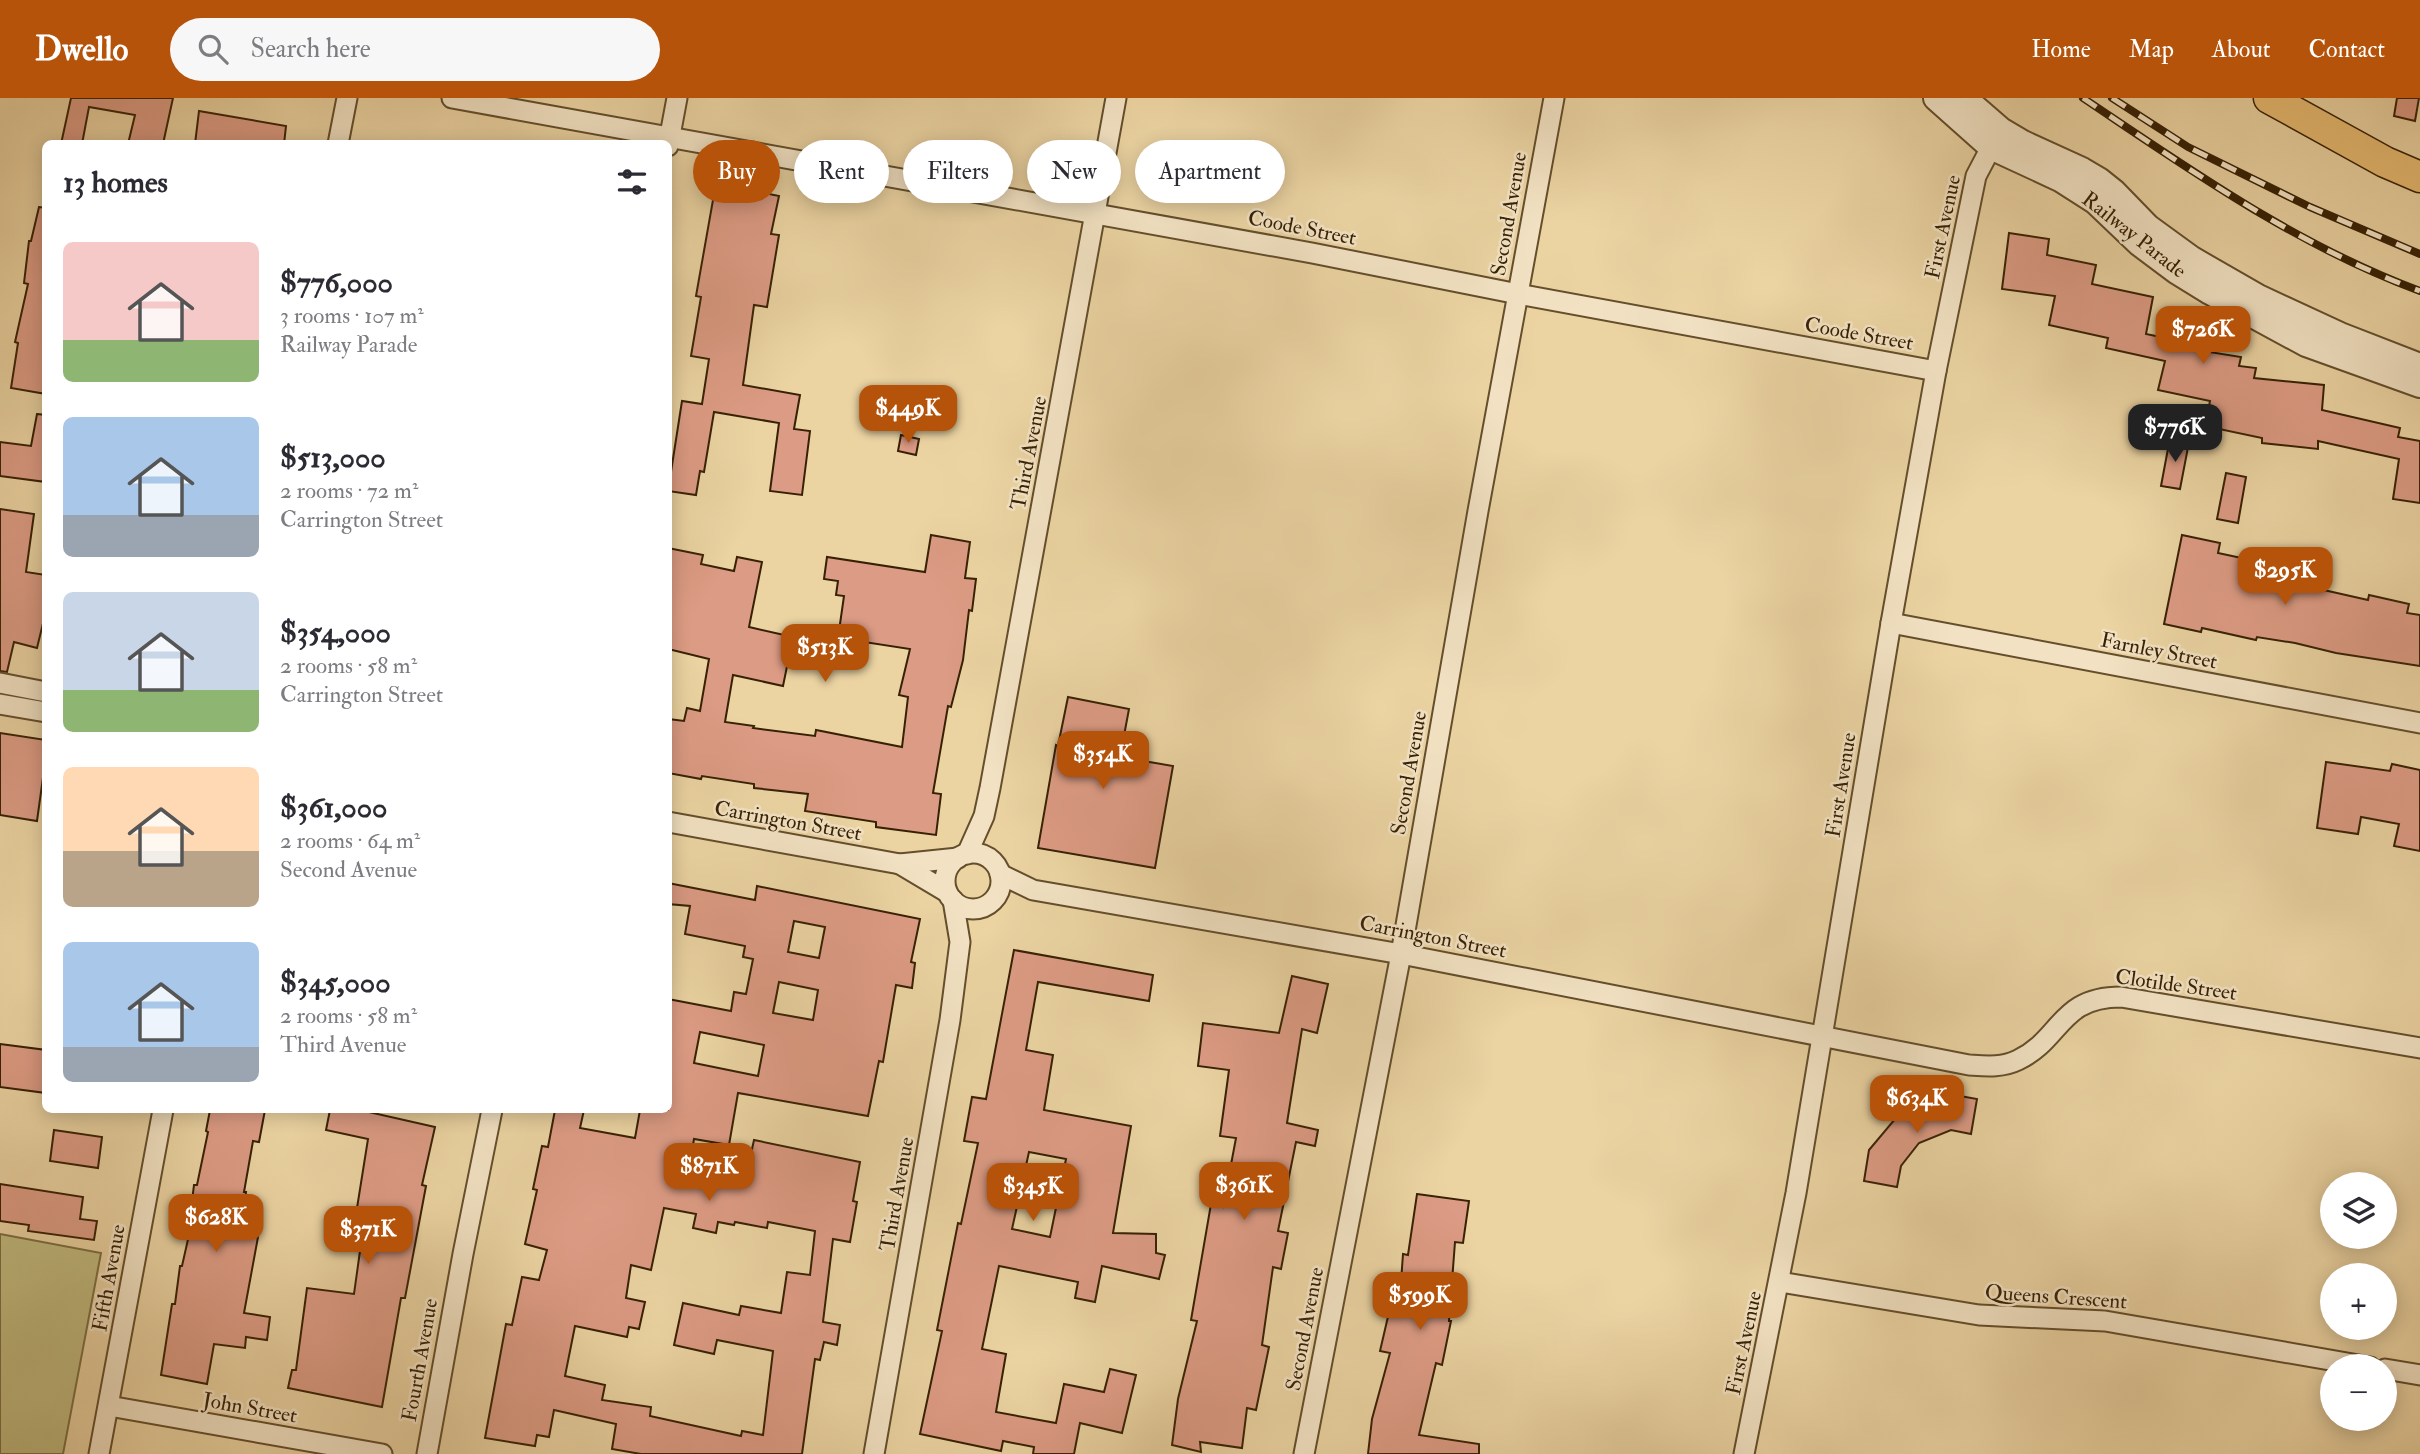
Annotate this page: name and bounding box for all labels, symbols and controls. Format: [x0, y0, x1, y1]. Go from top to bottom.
search box [170, 18, 660, 81]
text: Dwello [35, 29, 128, 70]
icon: search [194, 30, 232, 68]
text: Search here [250, 33, 371, 65]
text: Home [2031, 34, 2091, 65]
text: Map [2129, 34, 2174, 65]
text: About [2212, 34, 2271, 65]
text: Contact [2309, 34, 2385, 65]
chip: Buy [693, 140, 780, 203]
chip: Rent [794, 140, 889, 203]
chip: Filters [903, 140, 1013, 203]
chip: New [1027, 140, 1121, 203]
chip: Apartment [1135, 140, 1285, 203]
street label: Second Avenue [1485, 150, 1533, 278]
icon: filters [613, 163, 651, 201]
text: 13 homes [63, 164, 168, 201]
street label: First Avenue [1919, 172, 1967, 281]
street label: Railway Parade [2076, 186, 2192, 284]
street label: Coode Street [1246, 204, 1359, 252]
text: $776,000 [280, 264, 393, 301]
icon: home [119, 270, 203, 354]
text: 3 rooms · 107 m² [280, 301, 424, 330]
pin: $726K [2154, 306, 2252, 366]
street label: Coode Street [1803, 311, 1916, 357]
text: $726K [2172, 314, 2234, 343]
text: Railway Parade [280, 330, 417, 359]
pin: $449K [859, 386, 957, 445]
text: $449K [875, 393, 941, 422]
street label: Third Avenue [1005, 394, 1053, 512]
pin: $776K [2126, 404, 2224, 464]
text: $776K [2144, 412, 2206, 441]
text: $513,000 [280, 439, 386, 476]
icon: home [119, 445, 203, 529]
text: 2 rooms · 72 m² [280, 476, 418, 505]
text: Carrington Street [280, 505, 443, 534]
pin: $295K [2236, 547, 2334, 607]
text: $295K [2254, 555, 2316, 584]
text: $354,000 [280, 614, 391, 651]
icon: home [119, 620, 203, 704]
pin: $513K [776, 624, 874, 684]
street label: Farnley Street [2098, 626, 2220, 676]
text: $513K [797, 632, 853, 661]
text: 2 rooms · 58 m² [280, 651, 417, 680]
text: Carrington Street [280, 680, 443, 709]
street label: Second Avenue [1385, 709, 1433, 837]
street label: First Avenue [1819, 731, 1863, 839]
pin: $354K [1054, 732, 1152, 791]
text: $354K [1073, 739, 1133, 768]
text: $361,000 [280, 789, 387, 826]
icon: home [119, 795, 203, 879]
street label: Carrington Street [712, 795, 864, 847]
text: 2 rooms · 64 m² [280, 826, 420, 855]
text: Second Avenue [280, 855, 417, 884]
street label: Carrington Street [1357, 910, 1509, 965]
street label: Clotilde Street [2113, 963, 2239, 1007]
text: $345,000 [280, 964, 391, 1001]
icon: home [119, 970, 203, 1054]
text: 2 rooms · 58 m² [280, 1001, 417, 1030]
text: Third Avenue [280, 1030, 406, 1059]
pin: $634K [1868, 1076, 1966, 1135]
text: $634K [1886, 1083, 1948, 1112]
street label: Third Avenue [874, 1135, 920, 1253]
pin: $871K [660, 1144, 758, 1203]
text: $871K [680, 1151, 738, 1180]
pin: $361K [1195, 1162, 1293, 1222]
pin: $345K [984, 1164, 1082, 1223]
text: $361K [1215, 1170, 1273, 1199]
text: $345K [1003, 1171, 1063, 1200]
map controls [2320, 1172, 2397, 1431]
button: layers [2320, 1172, 2397, 1249]
pin: $628K [167, 1194, 265, 1254]
text: $628K [184, 1202, 248, 1231]
pin: $371K [319, 1206, 417, 1266]
text: $371K [340, 1214, 396, 1243]
street label: Fifth Avenue [86, 1222, 132, 1334]
button: + [2320, 1263, 2397, 1340]
street label: Second Avenue [1280, 1265, 1330, 1393]
pin: $599K [1371, 1272, 1469, 1332]
street label: Queens Crescent [1984, 1279, 2128, 1315]
text: $599K [1389, 1280, 1451, 1309]
street label: First Avenue [1720, 1288, 1768, 1397]
street label: Fourth Avenue [396, 1296, 444, 1424]
button: − [2320, 1354, 2397, 1431]
street label: John Street [200, 1386, 299, 1430]

